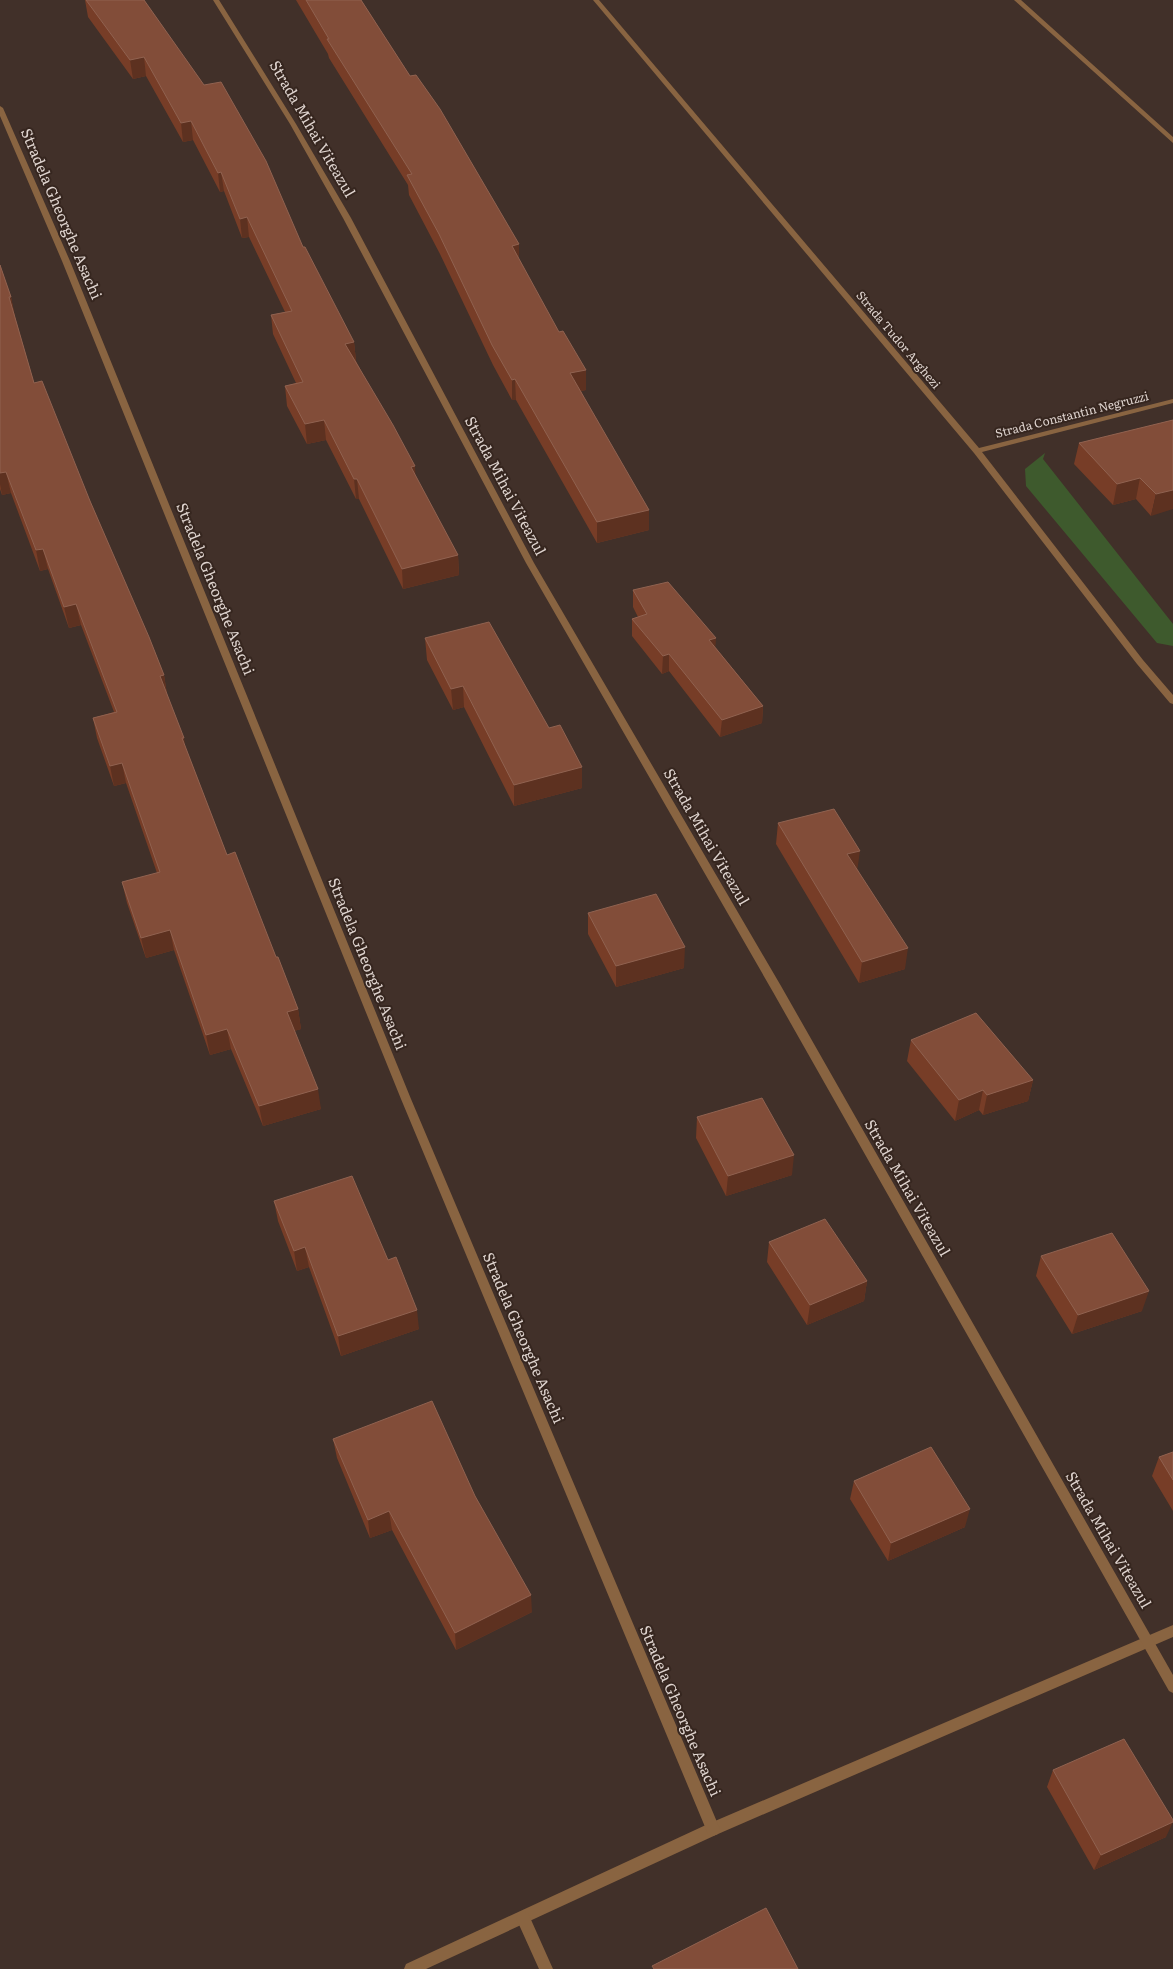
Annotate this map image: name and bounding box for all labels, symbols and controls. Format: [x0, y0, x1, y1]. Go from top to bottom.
street label: Strada Mihai Viteazul [265, 55, 362, 201]
street label: Stradela Gheorghe Asachi [16, 124, 109, 303]
street label: Strada Tudor Arghezi [852, 286, 945, 392]
street label: Strada Constantin Negruzzi [993, 386, 1150, 442]
street label: Strada Mihai Viteazul [460, 412, 553, 559]
street label: Stradela Gheorghe Asachi [171, 499, 262, 678]
street label: Strada Mihai Viteazul [659, 763, 756, 909]
street label: Stradela Gheorghe Asachi [323, 874, 414, 1053]
street label: Strada Mihai Viteazul [860, 1114, 957, 1260]
street label: Stradela Gheorghe Asachi [478, 1248, 571, 1427]
street label: Strada Mihai Viteazul [1061, 1466, 1158, 1612]
street label: Stradela Gheorghe Asachi [635, 1621, 728, 1800]

